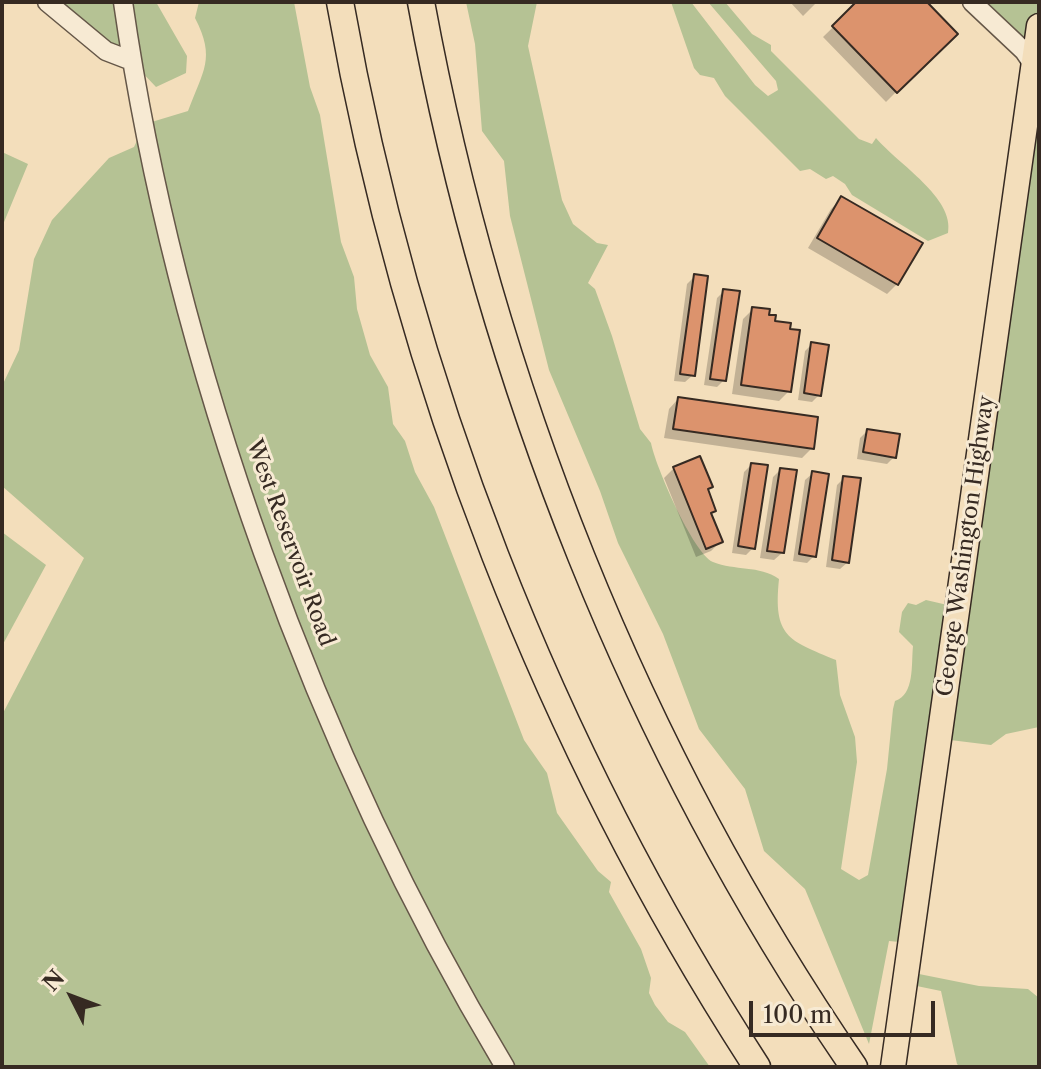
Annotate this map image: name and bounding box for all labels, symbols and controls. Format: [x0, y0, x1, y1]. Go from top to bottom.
street label: George Washington Highway [932, 394, 1000, 698]
street label: West Reservoir Road [240, 436, 340, 650]
north arrow [32, 957, 112, 1037]
text: N [37, 964, 70, 997]
scale bar [753, 985, 939, 1035]
text: 100 m [763, 1000, 832, 1029]

